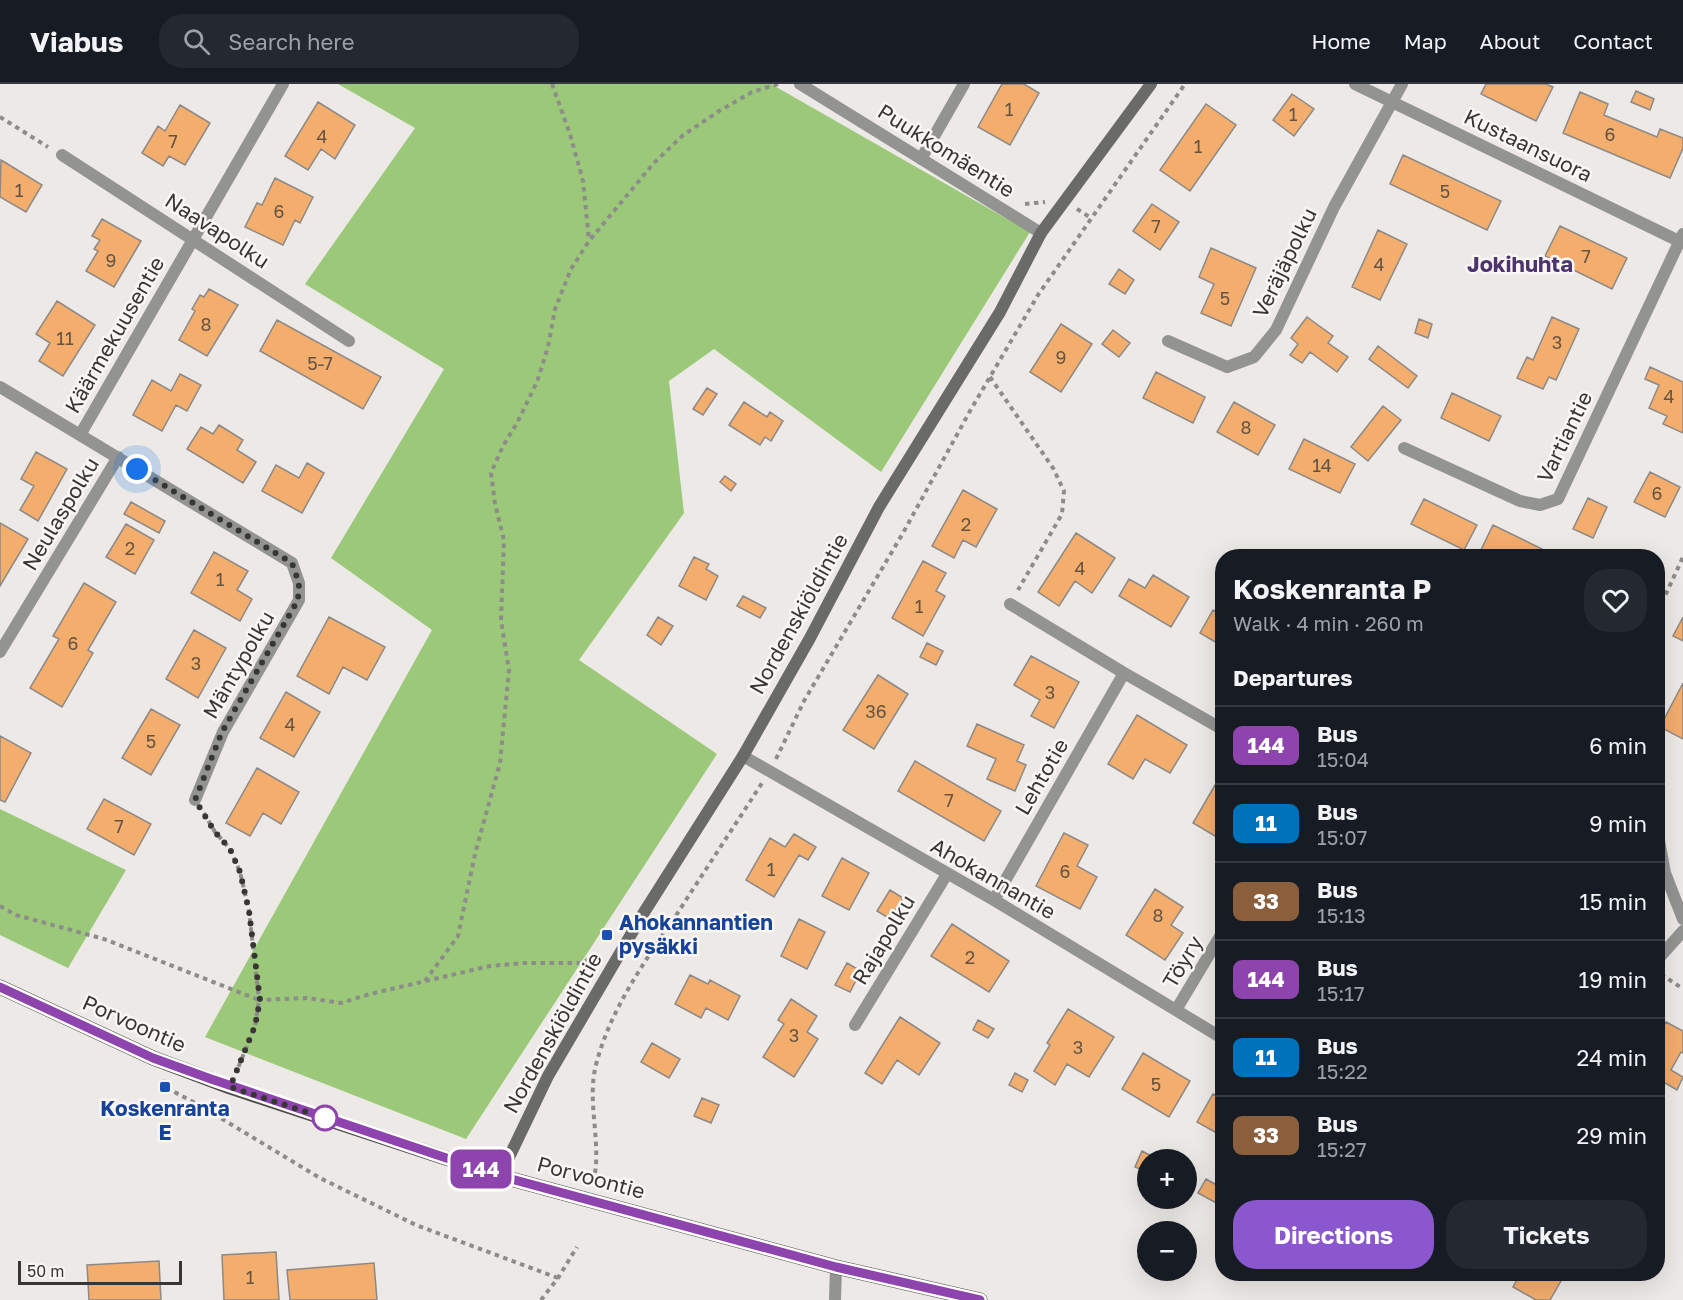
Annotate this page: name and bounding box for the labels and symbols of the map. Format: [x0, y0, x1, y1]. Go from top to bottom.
street label: Puukkomäentie [873, 98, 1020, 203]
house number: 1 [1005, 98, 1014, 120]
house number: 1 [1289, 103, 1298, 125]
street label: Kustaansuora [1460, 103, 1597, 187]
house number: 6 [1605, 123, 1615, 145]
house number: 4 [317, 125, 328, 147]
house number: 7 [168, 130, 178, 152]
house number: 1 [1194, 135, 1203, 157]
house number: 1 [15, 179, 24, 201]
house number: 5 [1440, 180, 1450, 202]
street label: Naavapolku [161, 187, 275, 273]
house number: 6 [274, 200, 284, 222]
street label: Veräjäpolku [1246, 203, 1322, 322]
house number: 7 [1151, 215, 1161, 237]
house number: 7 [1581, 245, 1591, 267]
house number: 9 [106, 249, 116, 271]
district label: Jokihuhta [1467, 250, 1573, 277]
street label: Käärmekuusentie [59, 252, 170, 417]
house number: 4 [1374, 253, 1385, 275]
house number: 5 [1220, 287, 1230, 309]
house number: 8 [201, 313, 211, 335]
house number: 11 [56, 327, 74, 349]
house number: 3 [1552, 331, 1562, 353]
house number: 9 [1056, 346, 1066, 368]
house number: 5-7 [307, 352, 333, 374]
house number: 4 [1664, 385, 1675, 407]
street label: Vartiantie [1531, 387, 1597, 486]
house number: 8 [1241, 416, 1251, 438]
street label: Neulaspolku [16, 452, 104, 575]
your location [122, 454, 152, 484]
house number: 14 [1312, 454, 1332, 476]
house number: 6 [1652, 482, 1662, 504]
house number: 2 [961, 513, 971, 535]
street label: Nordenskiöldintie [743, 529, 853, 698]
house number: 2 [125, 537, 135, 559]
house number: 4 [1075, 557, 1086, 579]
house number: 1 [216, 568, 225, 590]
house number: 1 [915, 595, 924, 617]
street label: Mäntypolku [197, 606, 279, 723]
house number: 6 [68, 632, 78, 654]
house number: 3 [191, 652, 201, 674]
house number: 3 [1045, 681, 1055, 703]
house number: 36 [865, 700, 887, 722]
house number: 4 [285, 713, 296, 735]
house number: 5 [146, 730, 156, 752]
street label: Lehtotie [1009, 734, 1073, 819]
house number: 7 [944, 789, 954, 811]
house number: 7 [114, 815, 124, 837]
street label: Ahokannantie [927, 832, 1060, 924]
house number: 1 [767, 858, 776, 880]
house number: 6 [1060, 860, 1070, 882]
street label: Rajapolku [846, 890, 920, 989]
house number: 8 [1153, 904, 1163, 926]
place label: Ahokannantien pysäkki [619, 909, 773, 959]
marker: Ahokannantien pysäkki [600, 928, 614, 942]
street label: Töyry [1157, 930, 1208, 992]
house number: 2 [965, 946, 975, 968]
street label: Nordenskiöldintie [497, 948, 607, 1117]
street label: Porvoontie [79, 989, 190, 1057]
house number: 3 [789, 1024, 799, 1046]
house number: 3 [1073, 1036, 1083, 1058]
house number: 5 [1151, 1073, 1161, 1095]
marker: Koskenranta E [158, 1080, 172, 1094]
place label: Koskenranta E [100, 1095, 230, 1145]
unlabelled marker [312, 1105, 338, 1131]
line badge: 144 [446, 1150, 516, 1188]
street label: Porvoontie [535, 1150, 648, 1204]
scale bar [18, 1258, 182, 1286]
house number: 1 [246, 1266, 255, 1288]

